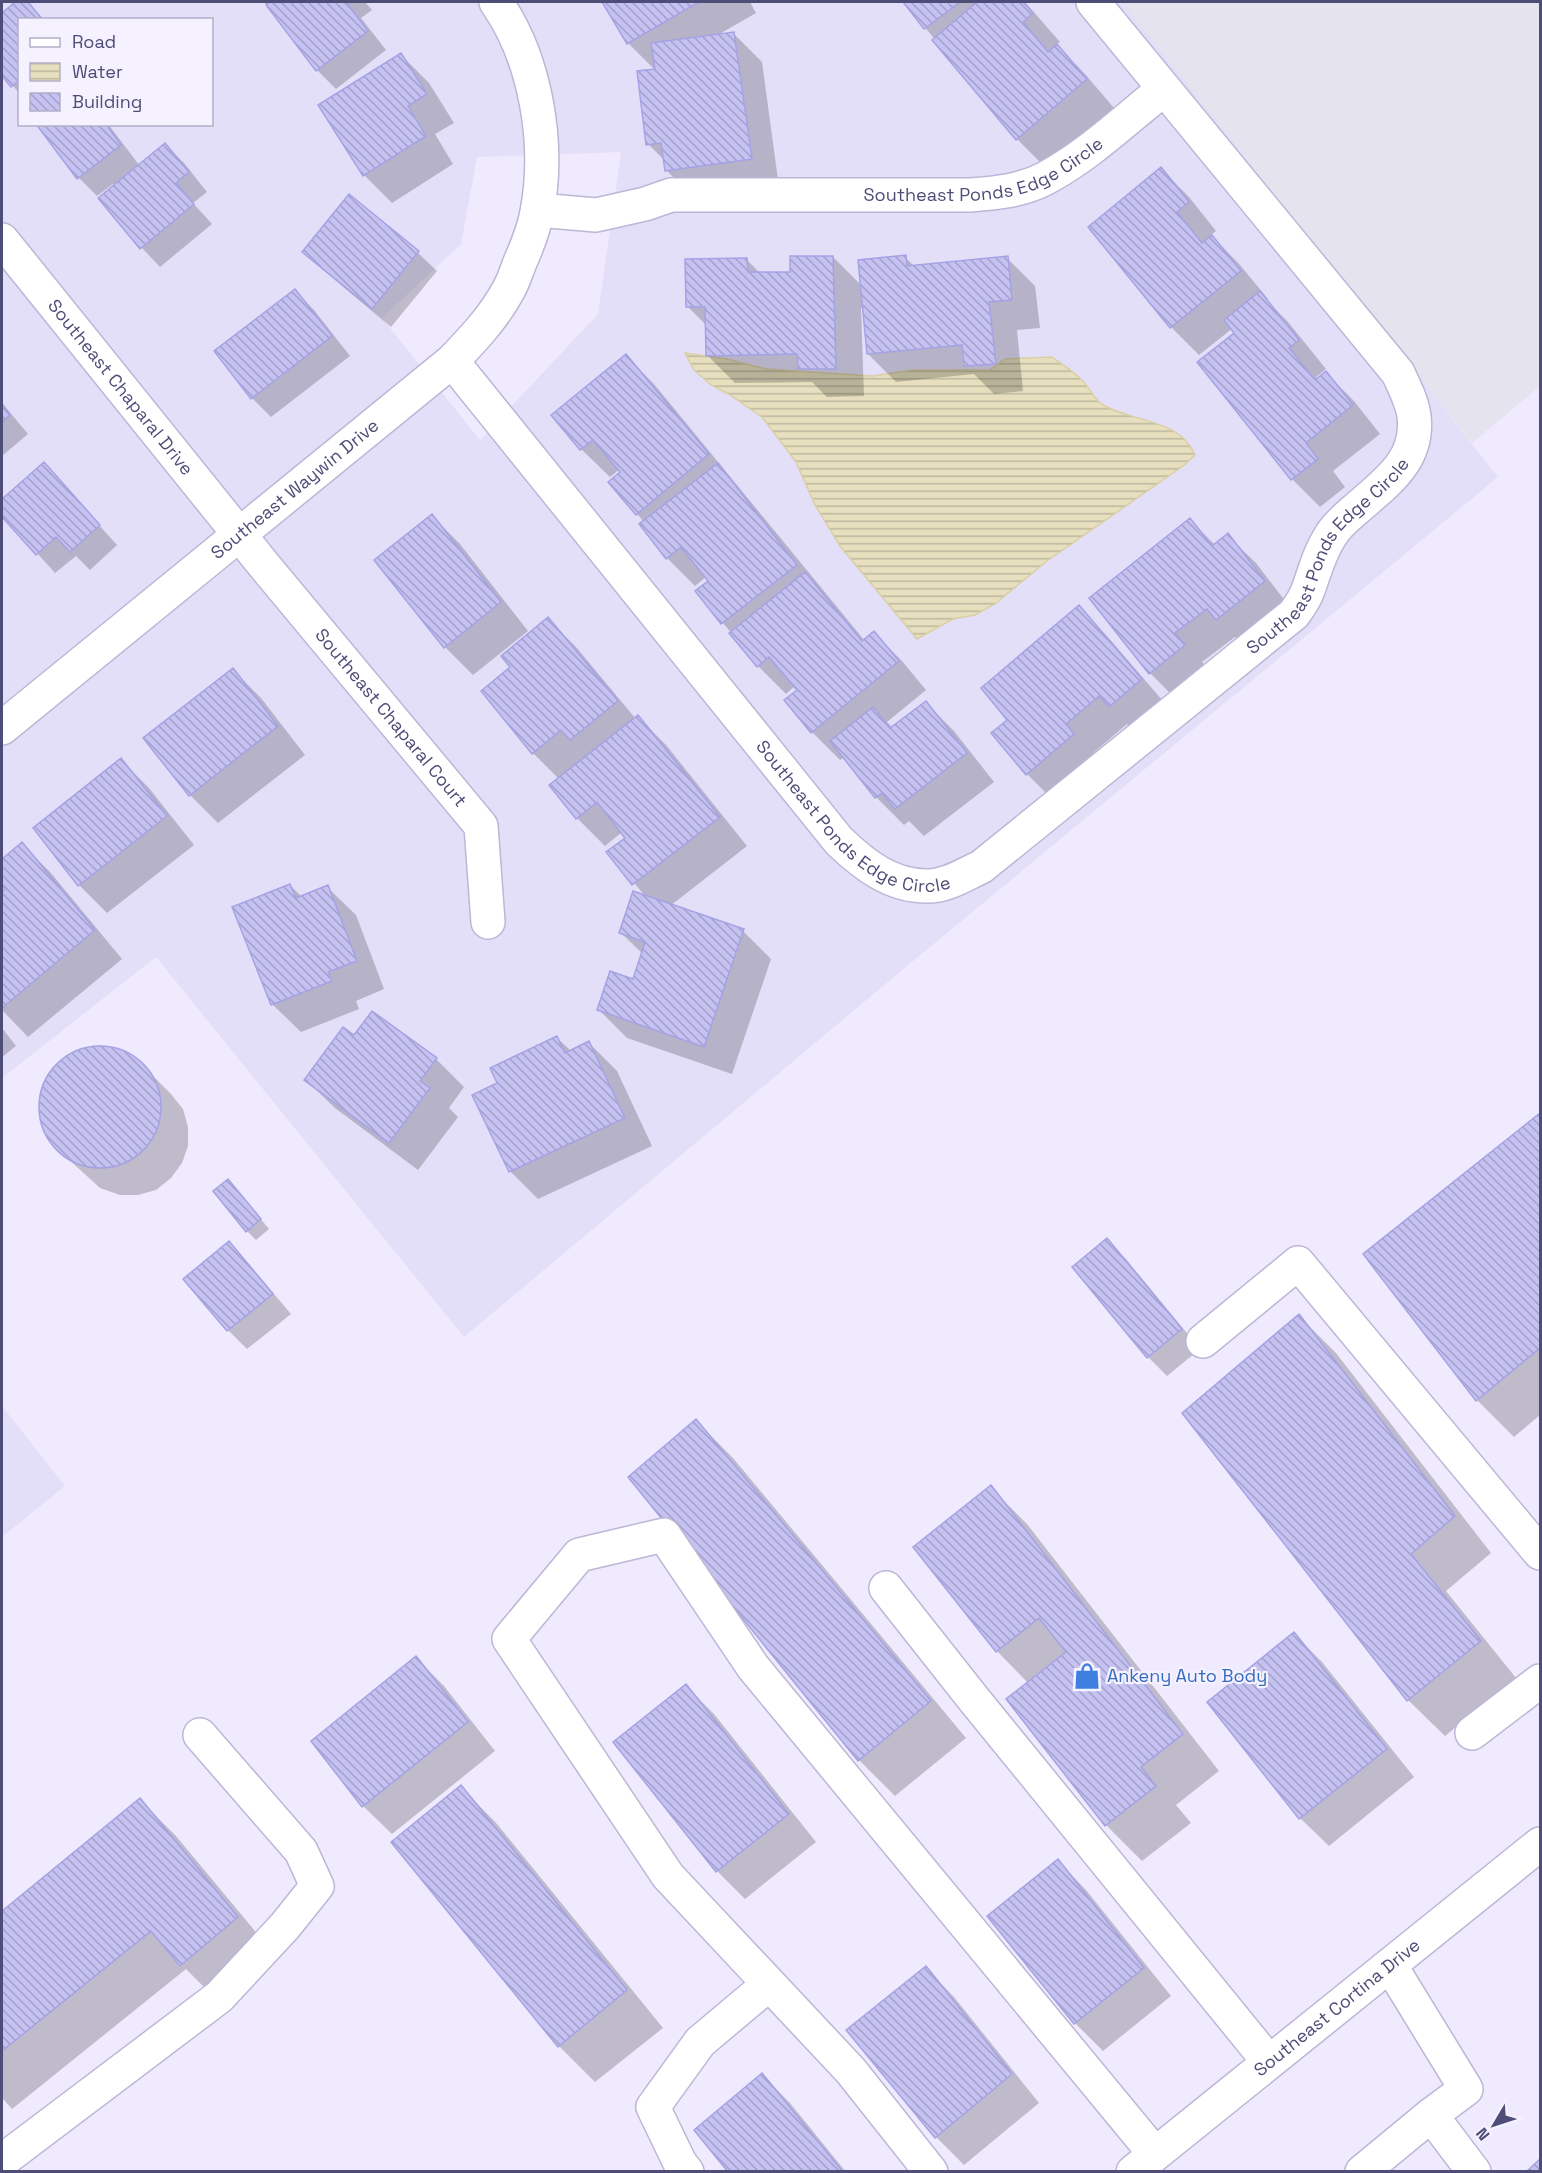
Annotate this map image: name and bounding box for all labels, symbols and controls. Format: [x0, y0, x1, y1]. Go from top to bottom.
legend [18, 18, 213, 126]
text: Road [72, 30, 116, 53]
text: Water [72, 60, 123, 83]
text: Building [72, 90, 142, 113]
street label: Southeast Ponds Edge Circle [864, 132, 1107, 206]
street label: Southeast Chaparal Drive [43, 294, 199, 480]
street label: Southeast Waywin Drive [206, 413, 383, 564]
street label: Southeast Ponds Edge Circle [1241, 453, 1414, 659]
street label: Southeast Chaparal Court [310, 623, 472, 811]
street label: Southeast Ponds Edge Circle [751, 735, 953, 897]
shop icon: Ankeny Auto Body [1072, 1661, 1102, 1691]
place label: Ankeny Auto Body [1107, 1664, 1267, 1687]
street label: Southeast Cortina Drive [1249, 1933, 1425, 2081]
north arrow [1464, 2095, 1524, 2155]
text: N [1471, 2123, 1494, 2145]

